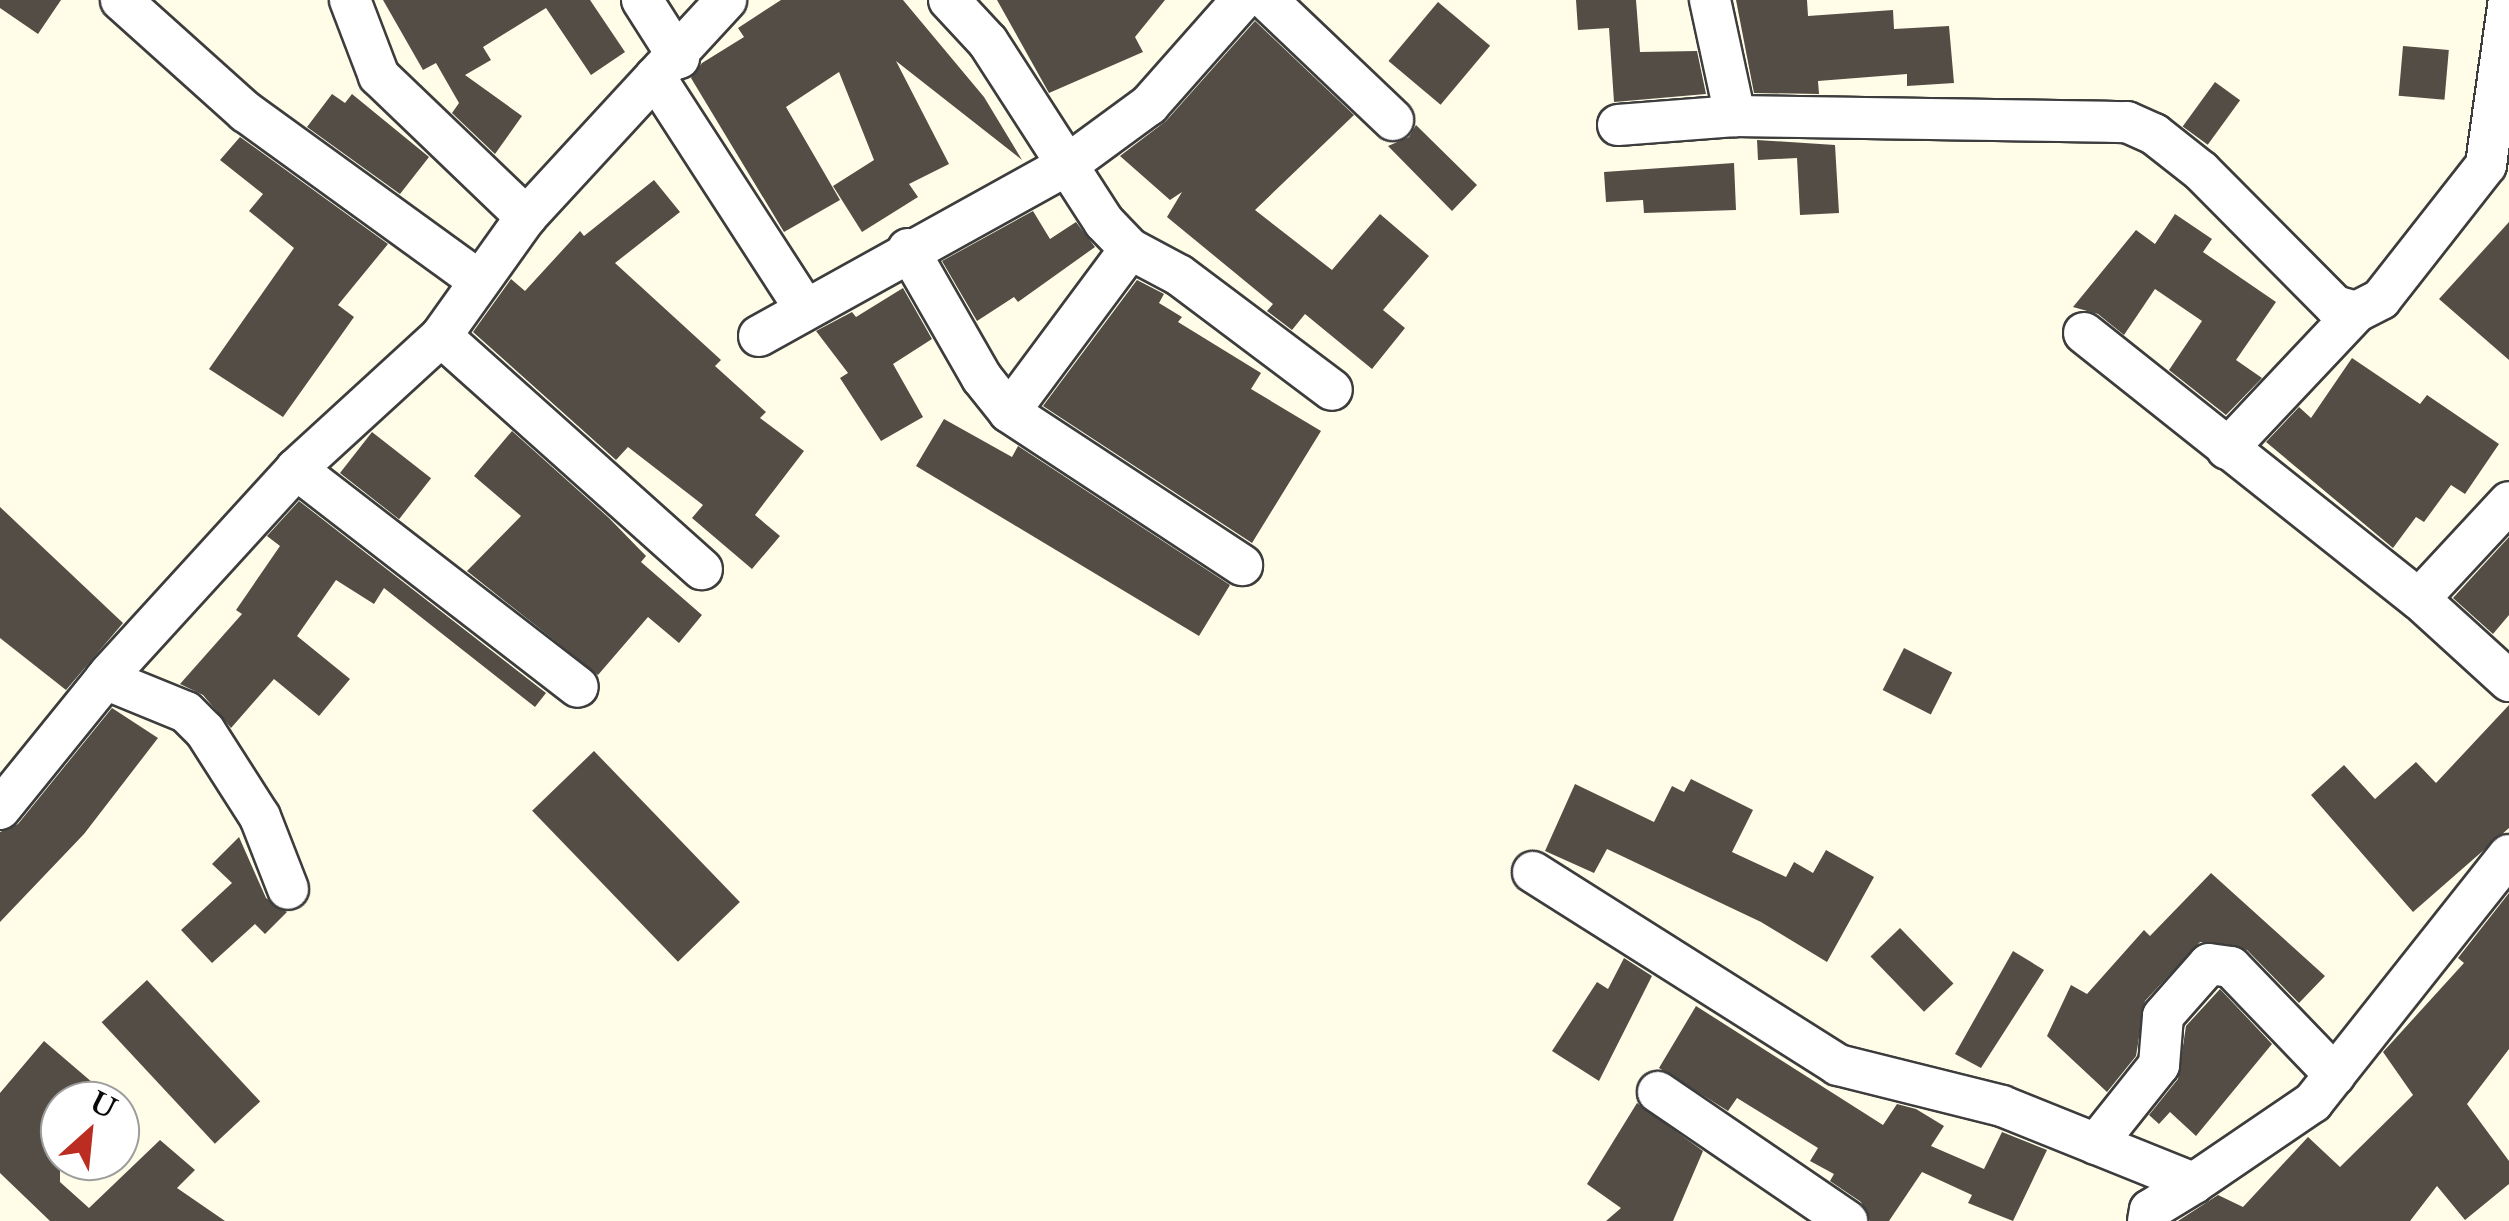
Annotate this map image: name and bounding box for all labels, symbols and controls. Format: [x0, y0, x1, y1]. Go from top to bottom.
north arrow [40, 1081, 140, 1181]
text: U [84, 1084, 122, 1127]

